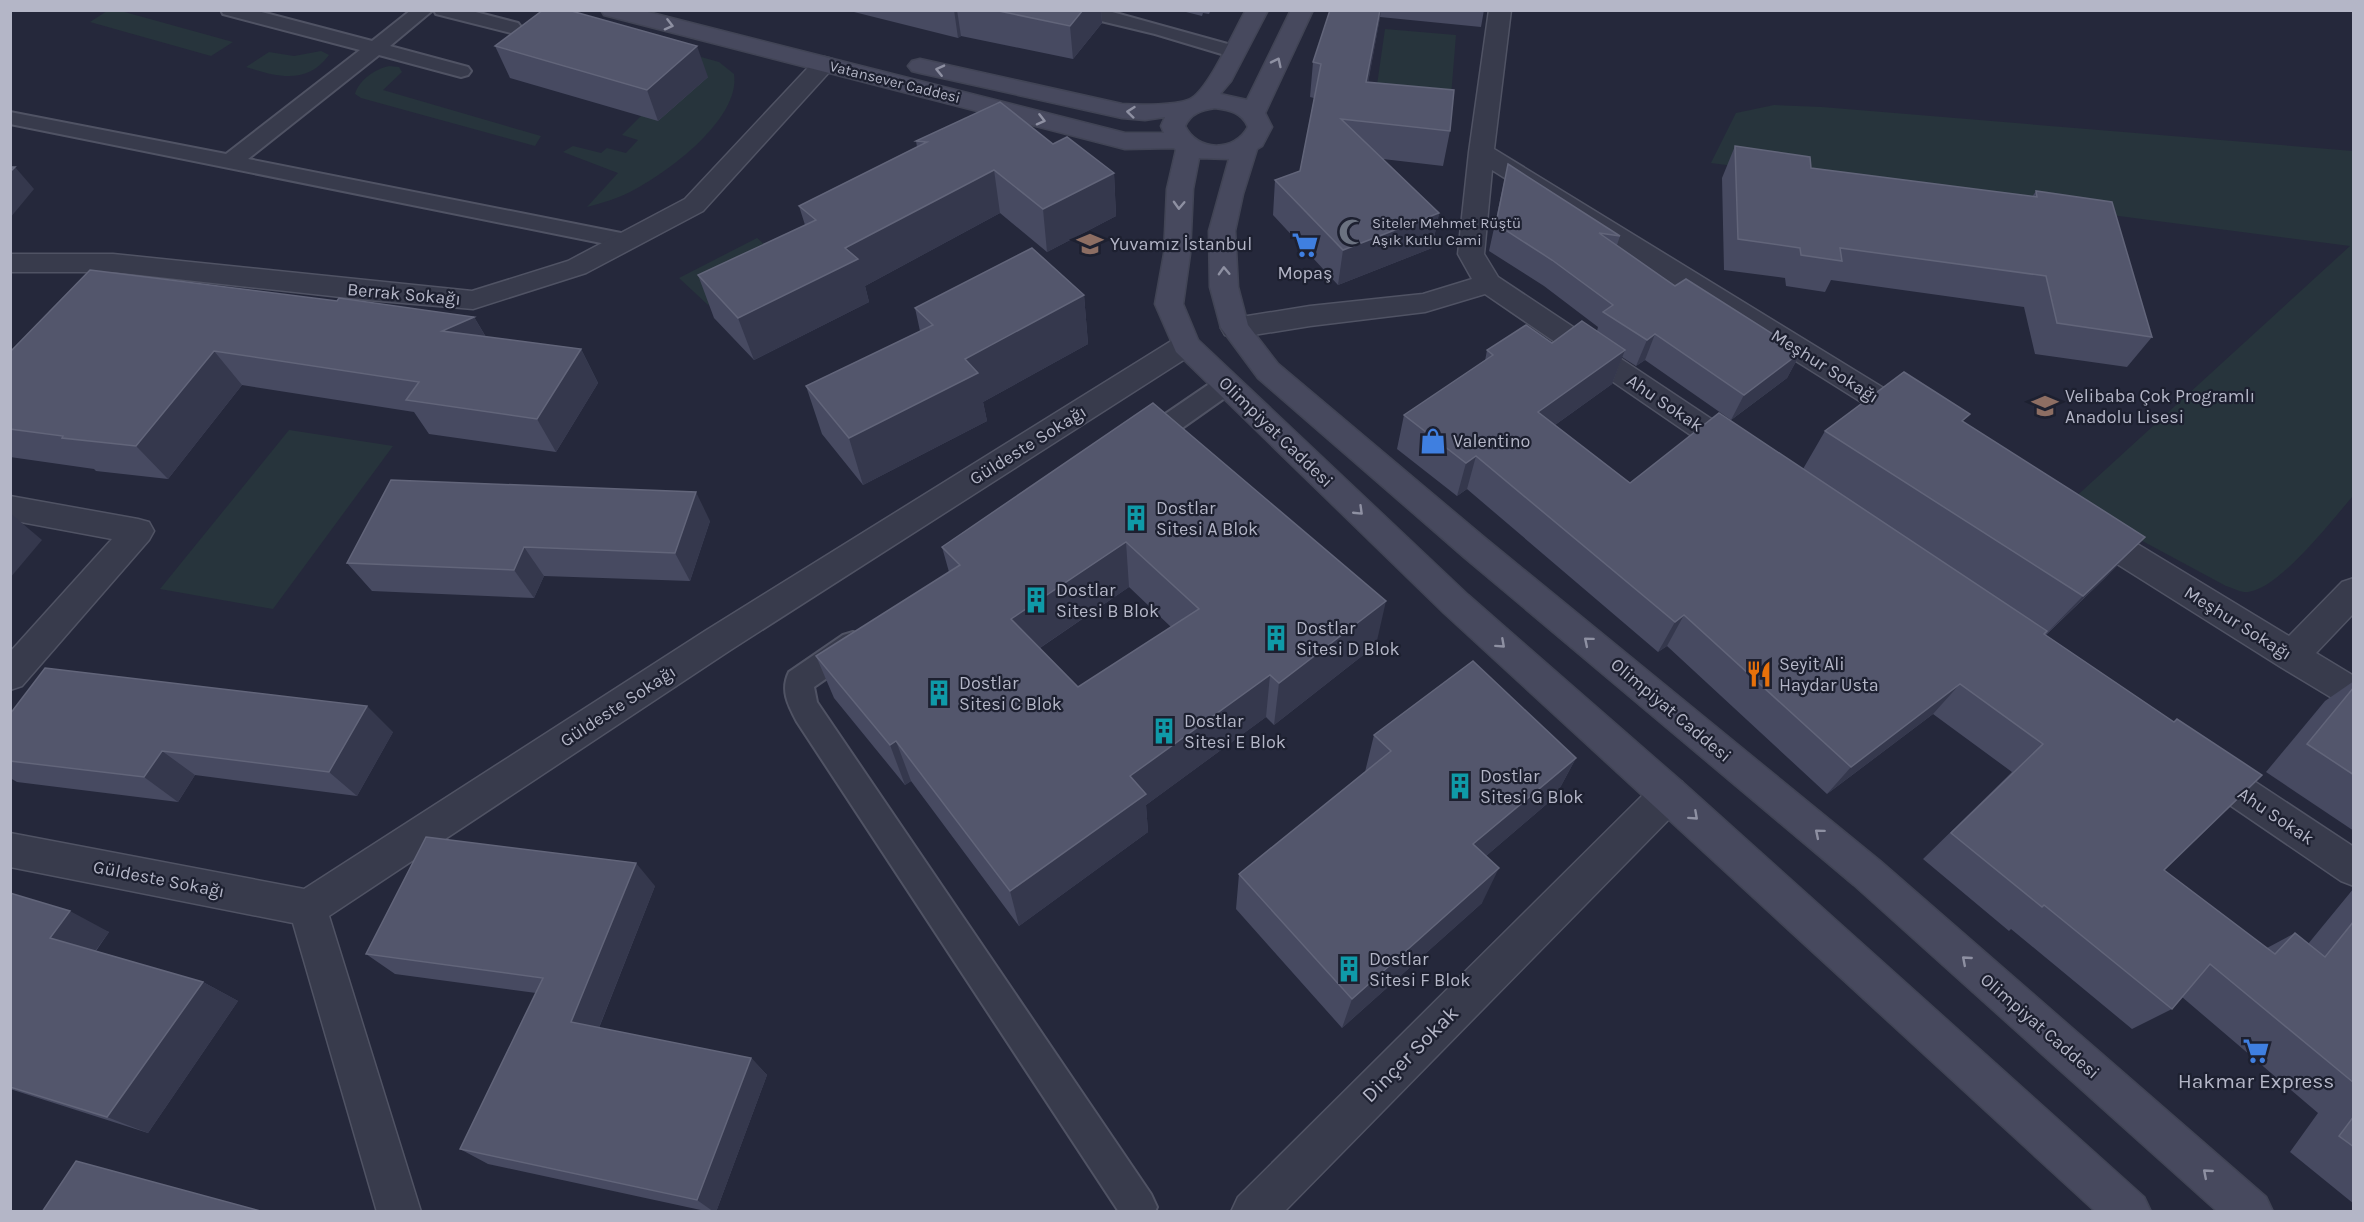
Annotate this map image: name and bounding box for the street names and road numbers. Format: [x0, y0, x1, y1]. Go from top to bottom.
street label: Vatansever Caddesi [828, 57, 962, 107]
street label: Berrak Sokağı [346, 278, 462, 310]
street label: Meşhur Sokağı [1767, 324, 1883, 408]
street label: Ahu Sokak [1623, 369, 1707, 437]
street label: Olimpiyat Caddesi [1214, 372, 1338, 492]
street label: Güldeste Sokağı [966, 400, 1090, 490]
street label: Meşhur Sokağı [2180, 581, 2296, 665]
street label: Olimpiyat Caddesi [1606, 653, 1736, 767]
street label: Güldeste Sokağı [556, 660, 680, 752]
street label: Ahu Sokak [2234, 782, 2318, 850]
street label: Güldeste Sokağı [91, 855, 227, 903]
street label: Olimpiyat Caddesi [1976, 968, 2104, 1084]
street label: Dinçer Sokak [1357, 1001, 1463, 1107]

